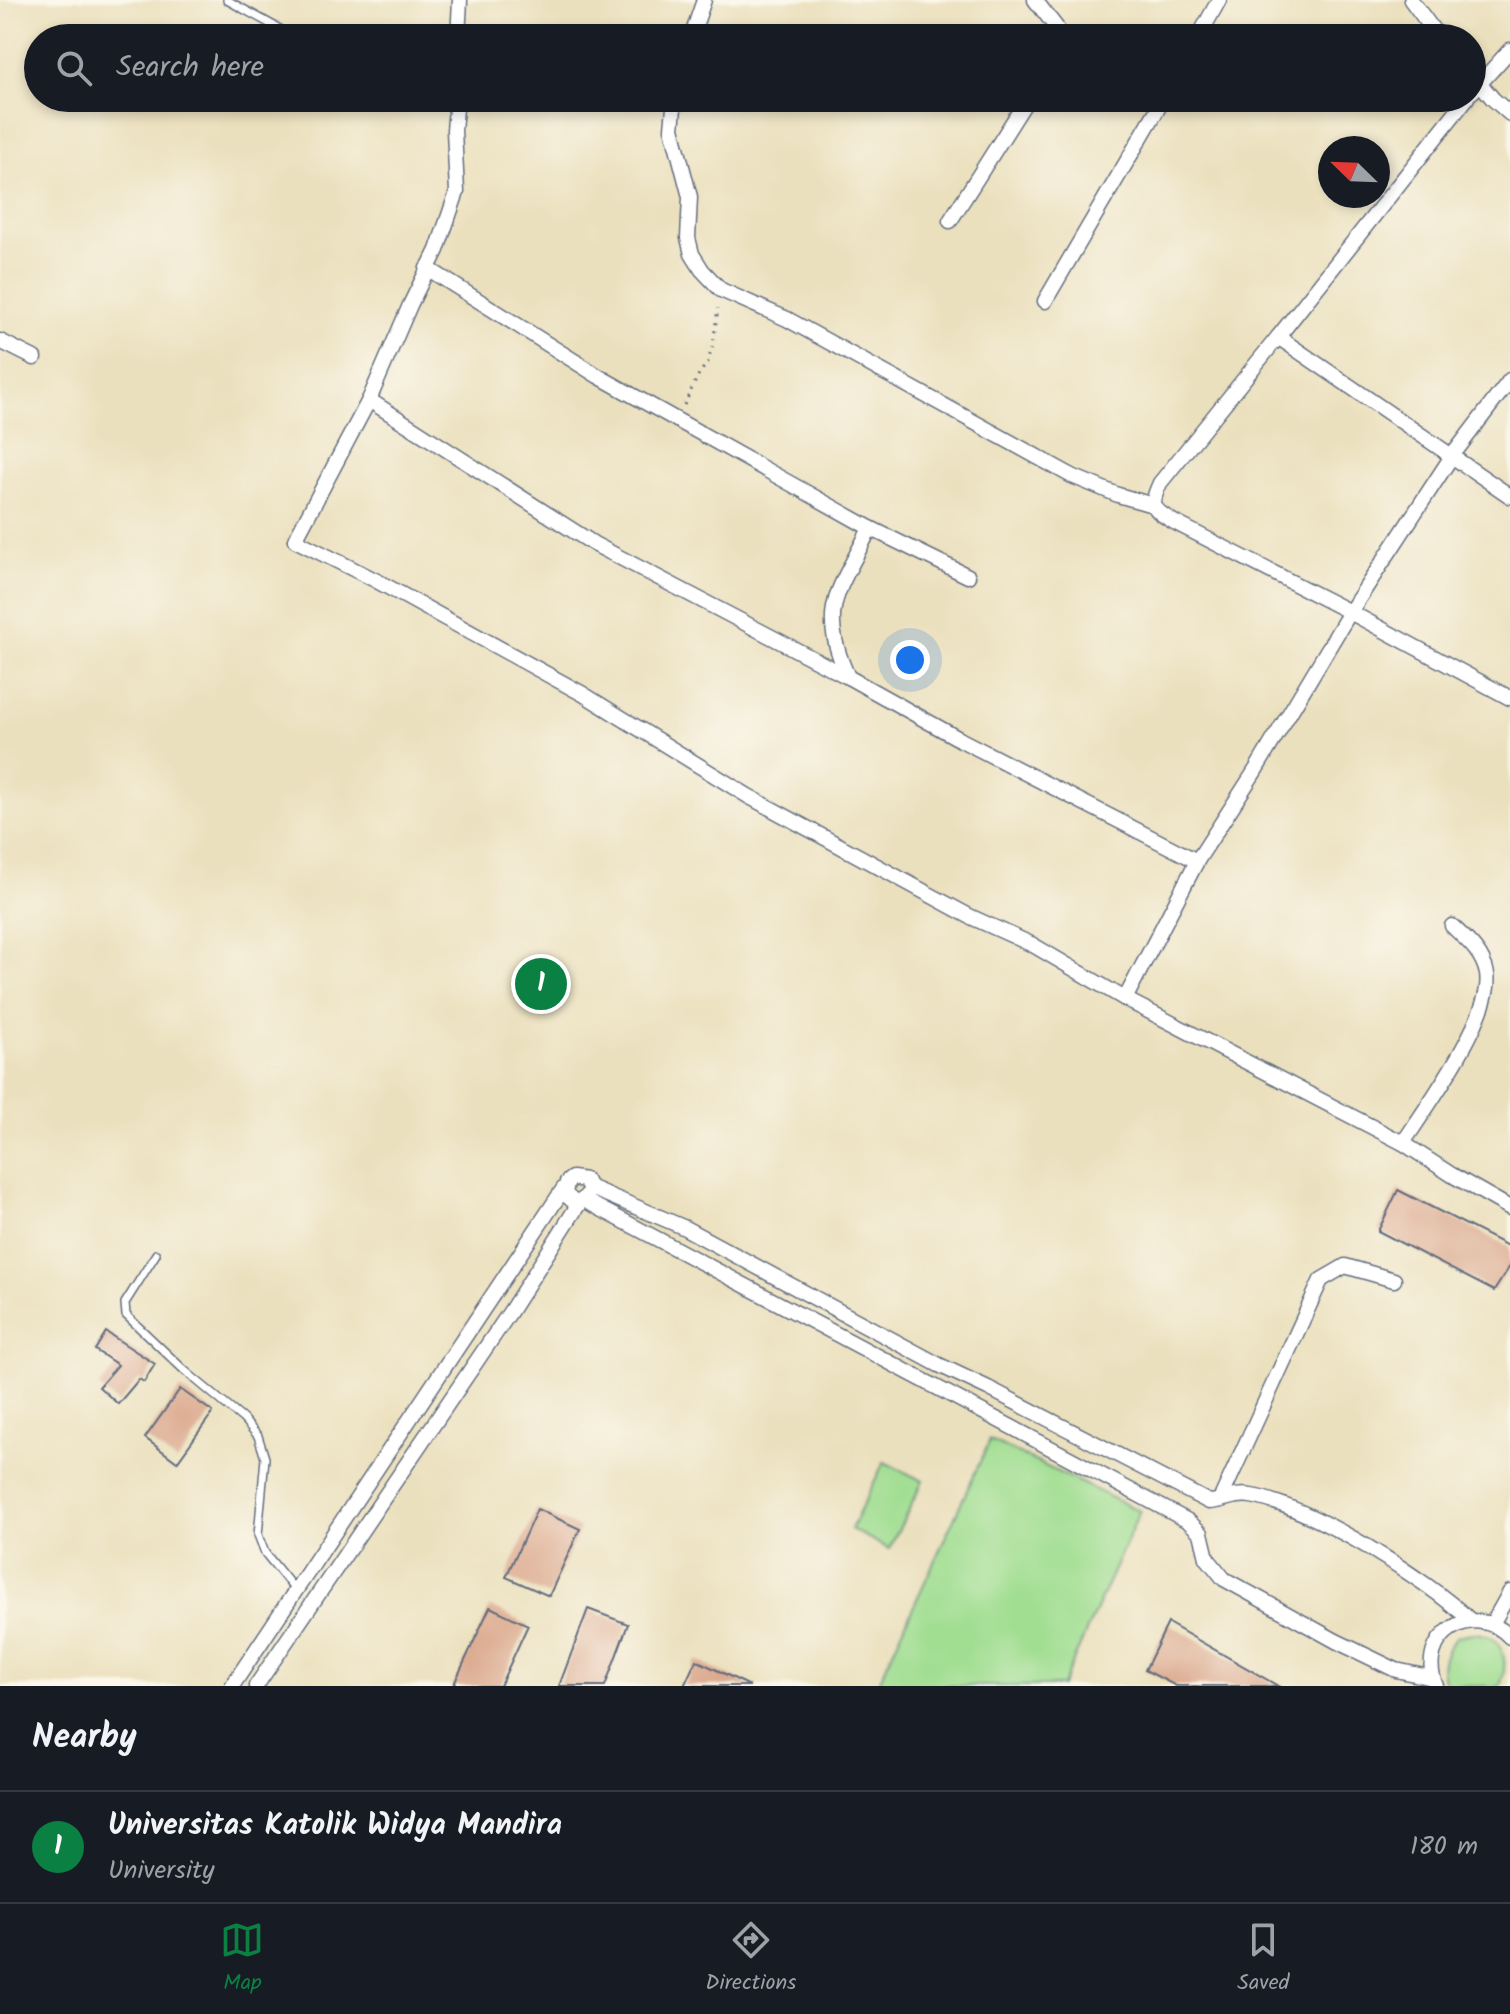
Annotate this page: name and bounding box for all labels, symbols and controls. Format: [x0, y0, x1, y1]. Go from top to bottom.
search box [24, 24, 1486, 112]
text: Search here [116, 44, 264, 92]
icon: search [52, 46, 96, 90]
north arrow [1318, 136, 1390, 208]
your location [890, 640, 930, 680]
pin: 1 [515, 954, 567, 1014]
text: Nearby [32, 1711, 137, 1765]
text: Universitas Katolik Widya Mandira [108, 1802, 562, 1850]
text: 1 [54, 1826, 62, 1868]
text: 180 m [1410, 1826, 1478, 1868]
text: University [108, 1850, 214, 1892]
tab: Map [220, 1918, 264, 2001]
tab: Directions [705, 1918, 797, 2001]
tab: Saved [1237, 1918, 1290, 2001]

